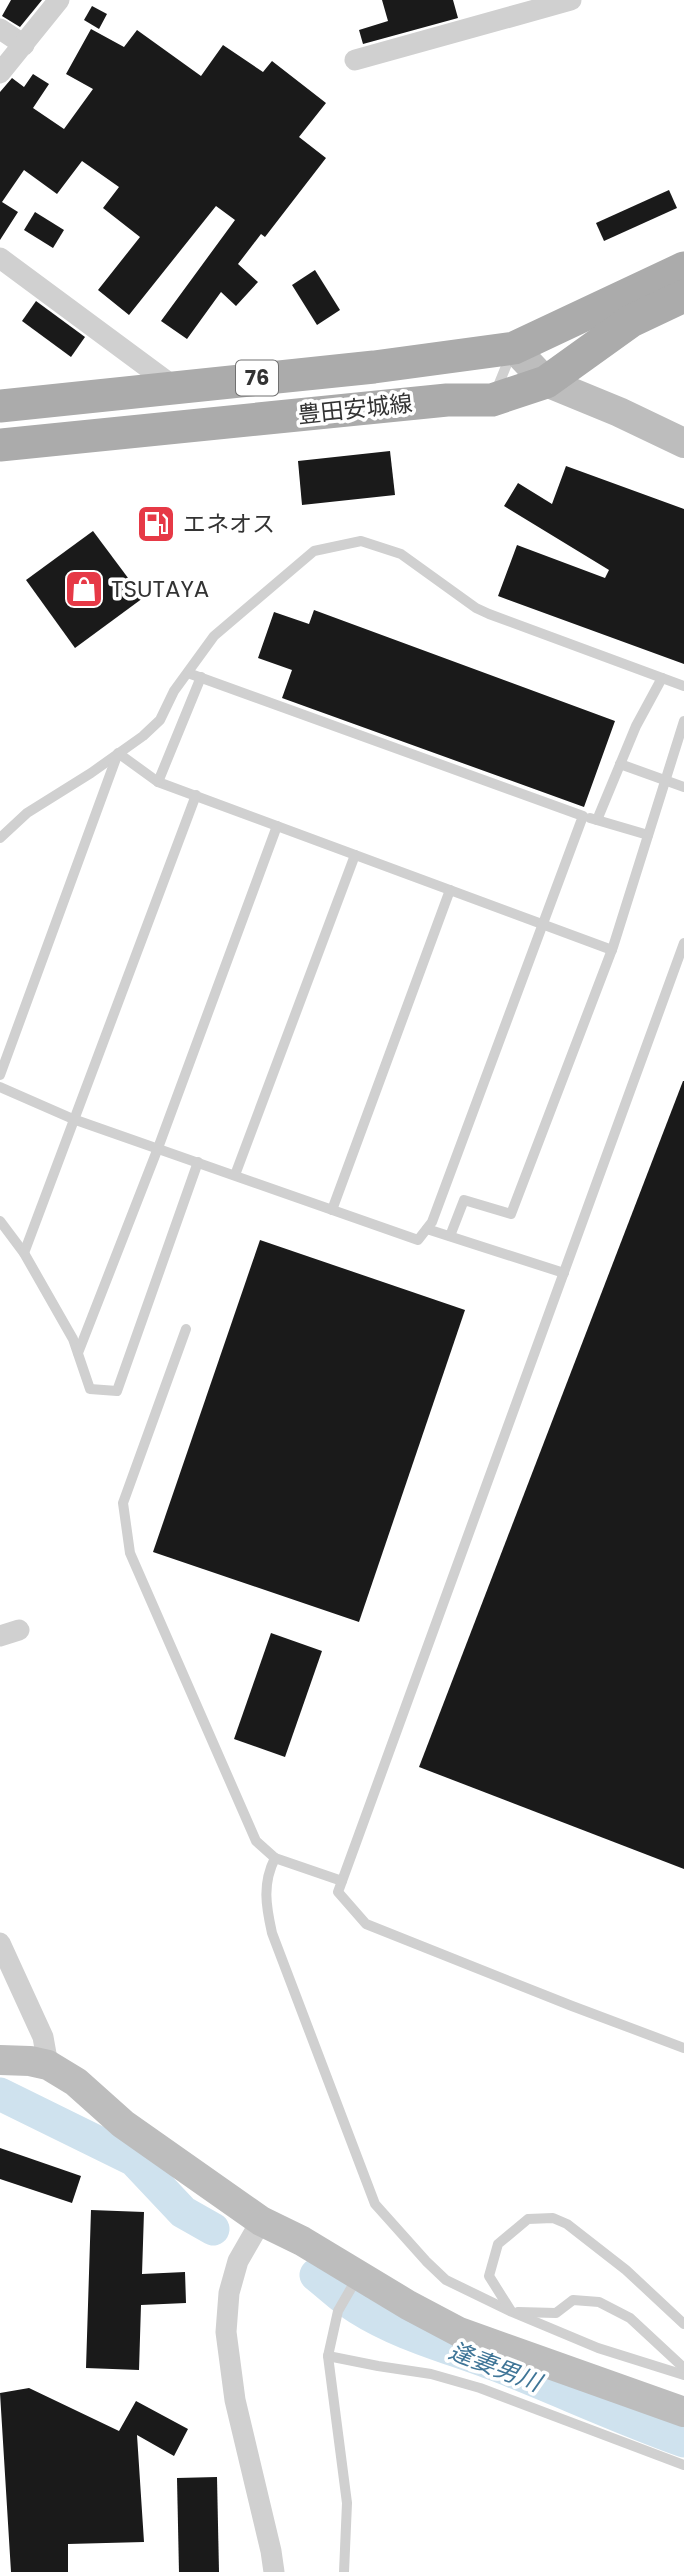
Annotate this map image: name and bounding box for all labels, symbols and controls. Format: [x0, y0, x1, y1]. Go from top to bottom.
road number: 76 [236, 360, 278, 396]
street label: 豊田安城線 [296, 387, 414, 431]
fuel station icon: エネオス [135, 503, 177, 545]
place label: エネオス [183, 508, 275, 540]
shop icon: TSUTAYA [63, 568, 105, 610]
place label: TSUTAYA [111, 573, 209, 605]
water label: 逢妻男川 [444, 2334, 549, 2400]

